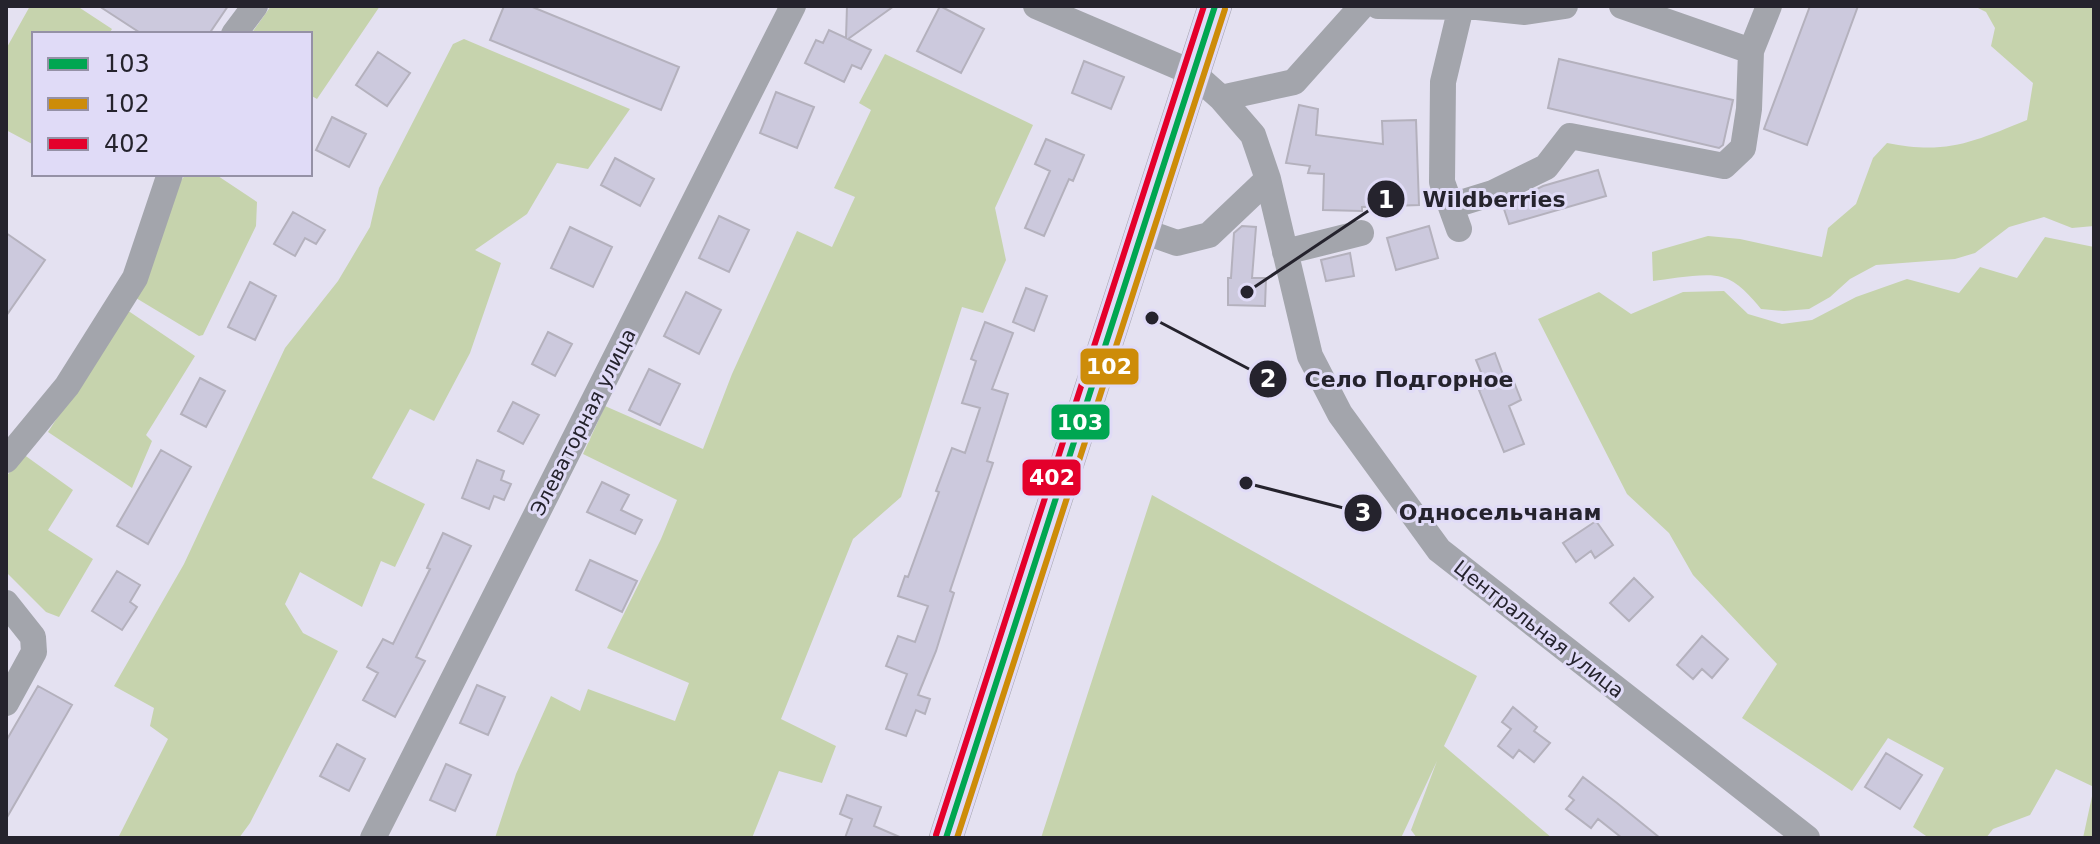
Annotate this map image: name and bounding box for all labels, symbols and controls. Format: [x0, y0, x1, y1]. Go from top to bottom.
legend [32, 32, 312, 176]
text: 103 [104, 50, 150, 78]
text: 102 [104, 90, 150, 118]
text: 402 [104, 130, 150, 158]
callout: Wildberries [1366, 176, 1581, 222]
text: 1 [1378, 186, 1394, 214]
text: Wildberries [1422, 187, 1566, 212]
street label: Элеваторная улица [525, 324, 641, 520]
line badge: 102 [1079, 347, 1140, 386]
text: 102 [1086, 354, 1132, 379]
callout: Село Подгорное [1248, 356, 1529, 402]
text: 2 [1260, 365, 1276, 393]
text: Село Подгорное [1305, 367, 1513, 392]
line badge: 103 [1050, 403, 1111, 441]
text: 103 [1057, 410, 1103, 435]
line badge: 402 [1021, 458, 1082, 497]
text: 402 [1029, 465, 1075, 490]
callout: Односельчанам [1343, 490, 1618, 536]
text: 3 [1355, 499, 1371, 527]
text: Односельчанам [1399, 500, 1601, 525]
street label: Центральная улица [1449, 555, 1629, 703]

